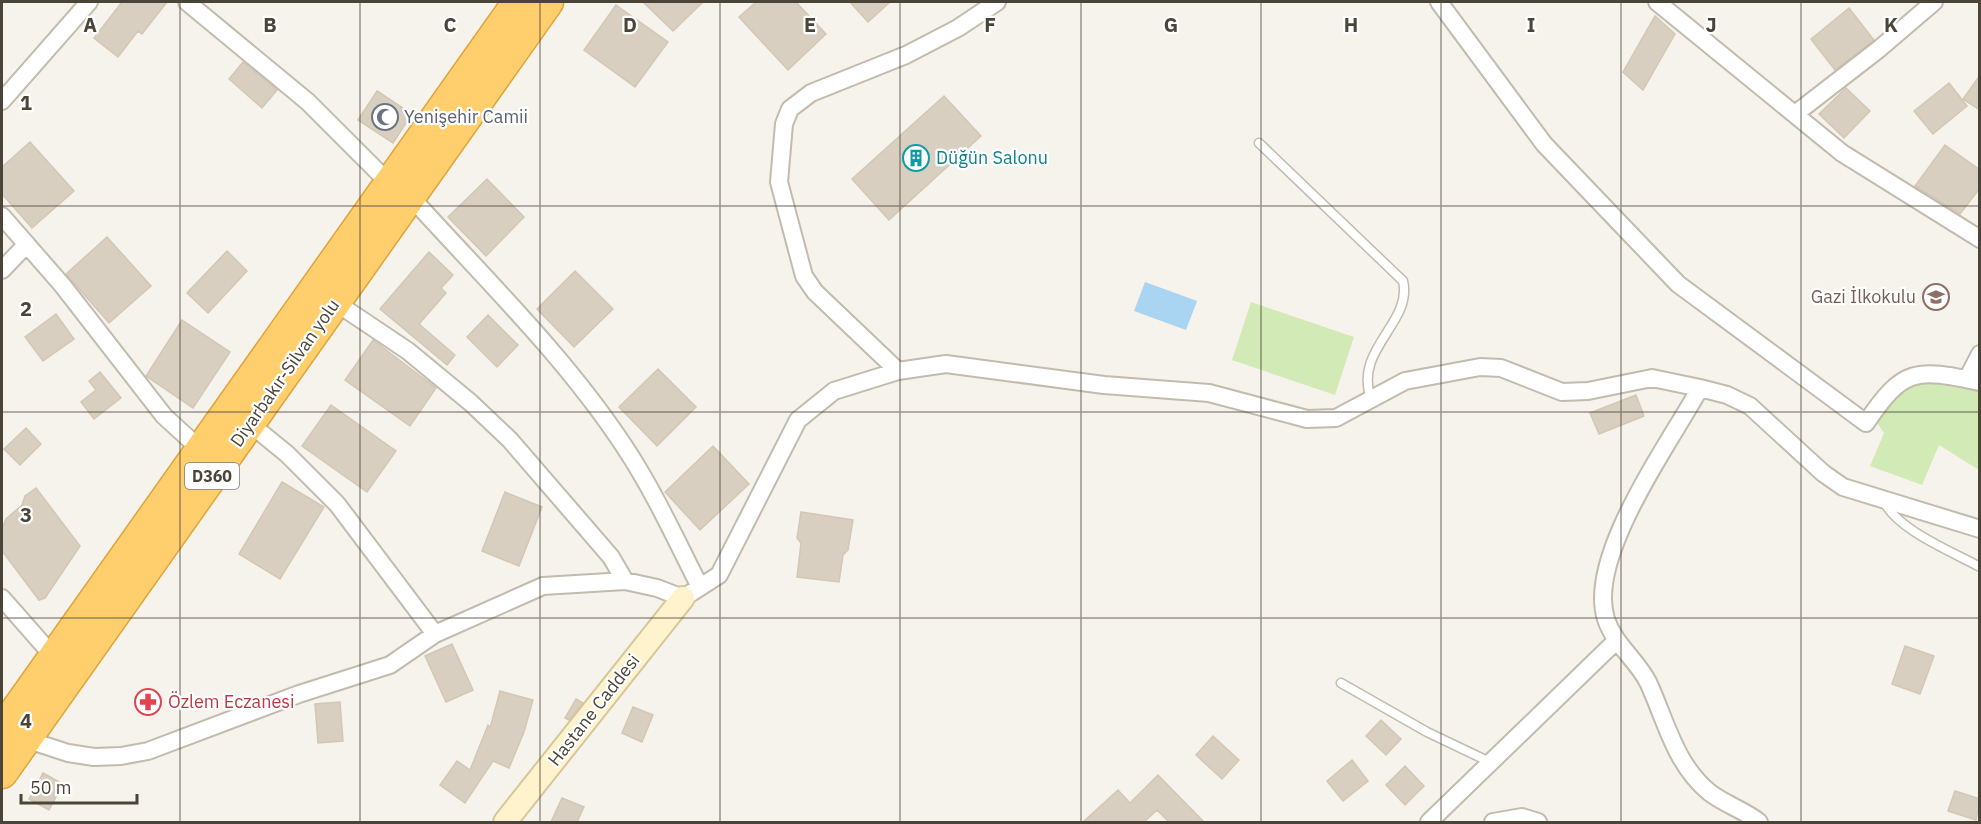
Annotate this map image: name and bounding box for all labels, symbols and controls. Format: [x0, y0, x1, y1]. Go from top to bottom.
text: A [83, 11, 97, 38]
text: B [263, 11, 277, 38]
text: C [443, 11, 457, 38]
text: D [623, 11, 637, 38]
text: E [804, 11, 816, 38]
text: F [984, 11, 996, 38]
text: G [1164, 11, 1178, 38]
text: H [1344, 11, 1358, 38]
text: I [1527, 11, 1535, 38]
text: J [1705, 11, 1717, 38]
text: K [1884, 11, 1898, 38]
text: 1 [20, 89, 32, 116]
mosque icon: Yenişehir Camii [370, 102, 400, 132]
place label: Yenişehir Camii [404, 105, 528, 128]
building icon: Düğün Salonu [901, 143, 931, 173]
place label: Düğün Salonu [936, 146, 1048, 169]
school or university icon: Gazi İlkokulu [1921, 282, 1951, 312]
place label: Gazi İlkokulu [1811, 285, 1916, 308]
street label: Diyarbakır-Silvan yolu [225, 294, 344, 451]
text: 2 [20, 295, 32, 322]
road number: D360 [185, 463, 239, 489]
text: 3 [20, 501, 32, 528]
street label: Hastane Caddesi [543, 649, 645, 770]
pharmacy icon: Özlem Eczanesi [133, 687, 163, 717]
place label: Özlem Eczanesi [168, 690, 295, 713]
text: 4 [20, 707, 32, 734]
scale bar [21, 767, 136, 805]
text: 50 m [30, 776, 72, 799]

